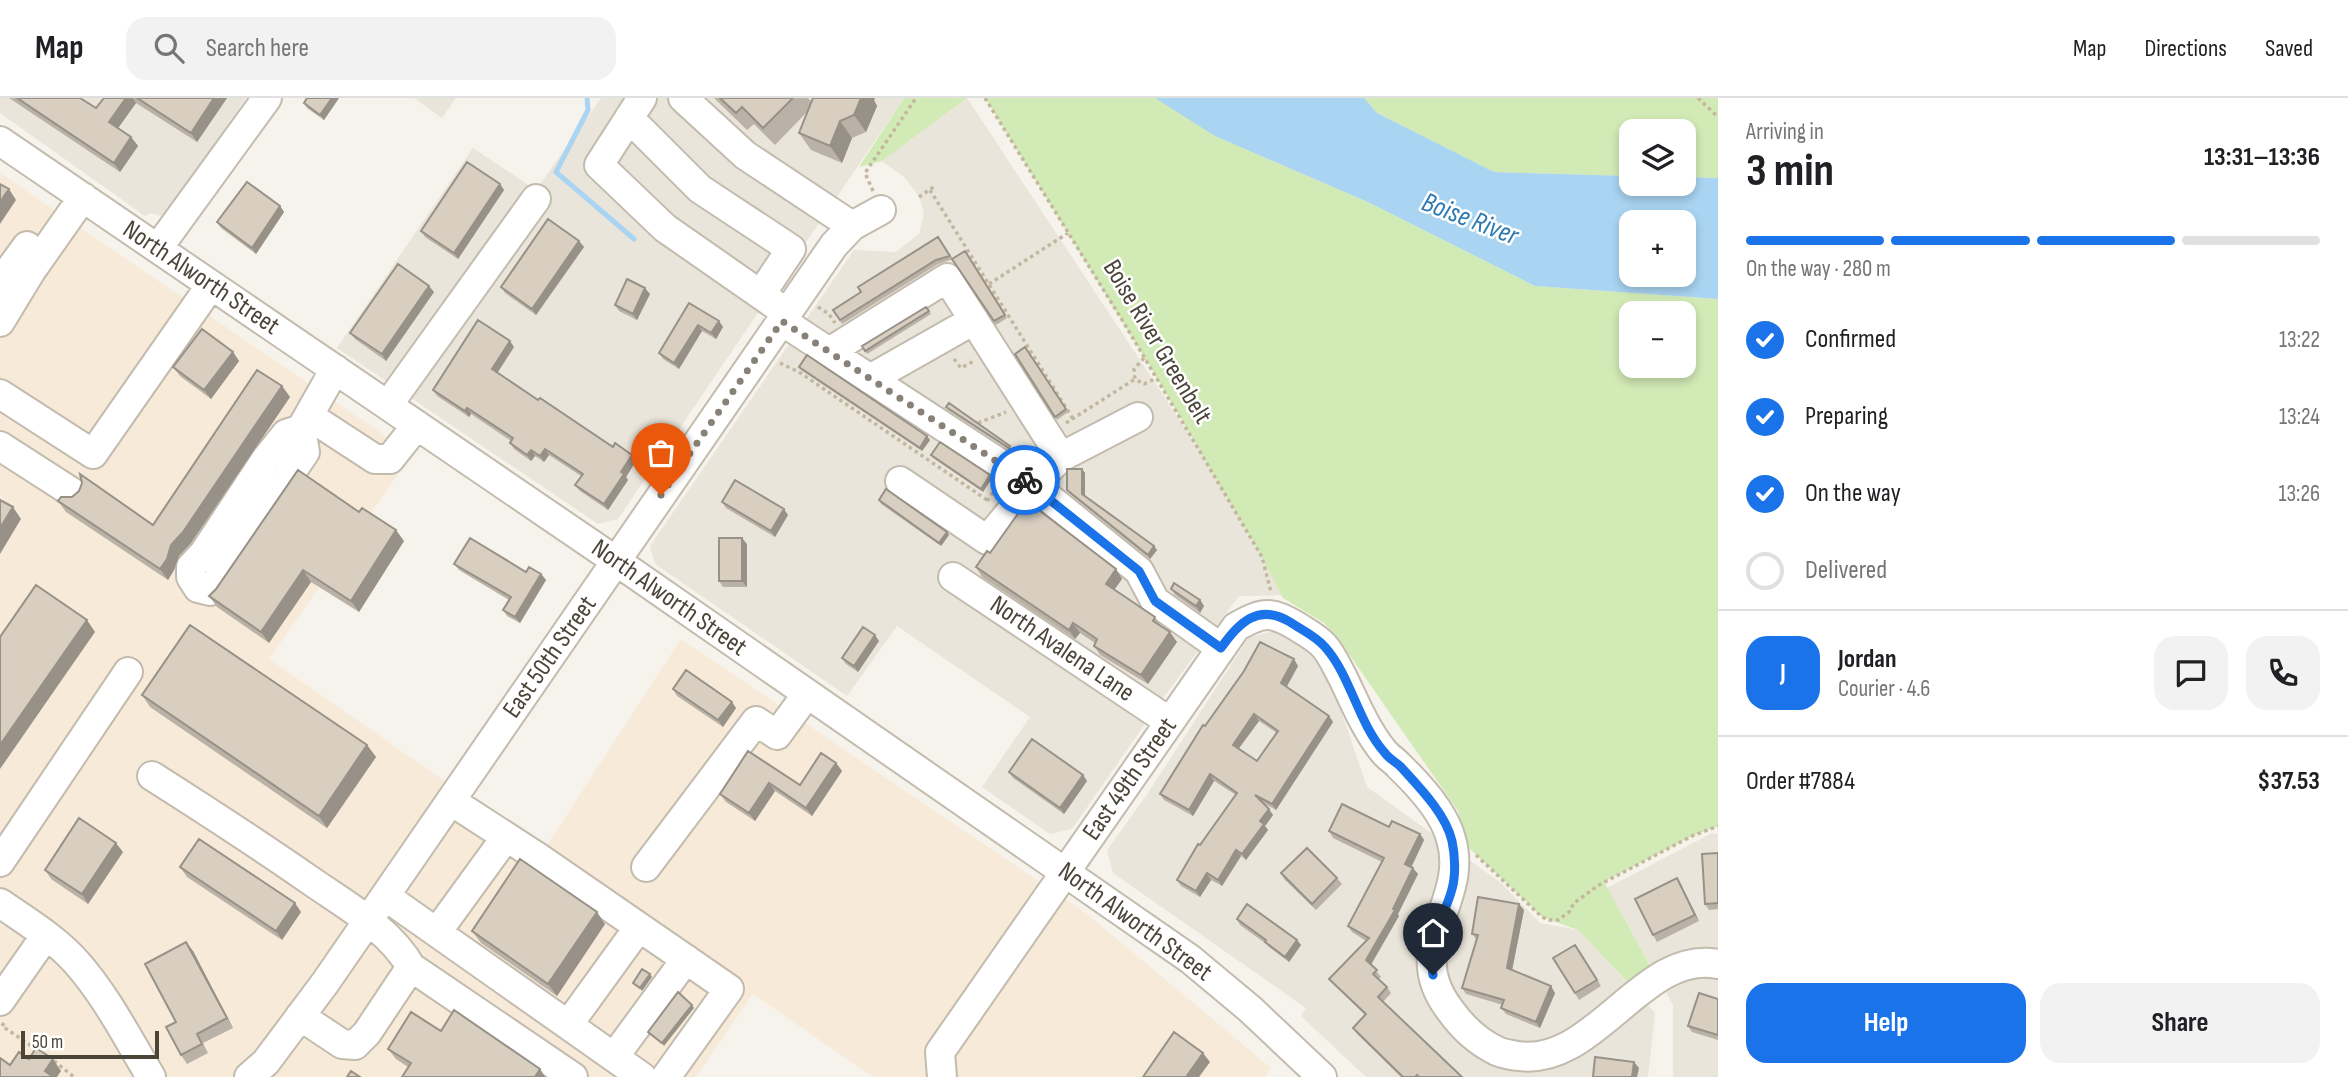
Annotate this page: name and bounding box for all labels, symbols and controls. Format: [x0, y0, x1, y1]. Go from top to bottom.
search box [126, 17, 616, 80]
text: Map [35, 28, 84, 68]
icon: search [150, 29, 188, 67]
text: Search here [206, 33, 309, 64]
text: Map [2073, 34, 2106, 63]
text: Directions [2144, 34, 2227, 63]
text: Saved [2265, 34, 2313, 63]
text: Arriving in [1746, 118, 1824, 146]
map controls [1619, 119, 1696, 378]
button: layers [1619, 119, 1696, 196]
text: 13:31–13:36 [2204, 142, 2320, 173]
text: 3 min [1746, 144, 1834, 199]
water label: Boise River [1417, 186, 1524, 253]
button: + [1619, 210, 1696, 287]
street label: North Alworth Street [117, 214, 285, 342]
street label: Boise River Greenbelt [1096, 254, 1218, 430]
text: On the way · 280 m [1746, 255, 1891, 283]
button: − [1619, 301, 1696, 378]
icon: check [1746, 321, 1784, 359]
text: Confirmed [1805, 324, 1896, 355]
text: 13:22 [2279, 326, 2320, 354]
icon: check [1746, 398, 1784, 436]
text: Preparing [1805, 401, 1888, 432]
text: 13:24 [2279, 403, 2320, 431]
pin [631, 423, 691, 495]
icon: bag [642, 434, 680, 472]
courier [990, 445, 1060, 515]
icon: bike [1006, 461, 1044, 499]
icon: check [1746, 475, 1784, 513]
text: On the way [1805, 478, 1901, 509]
text: 13:26 [2278, 480, 2320, 508]
street label: North Alworth Street [585, 533, 753, 663]
text: Delivered [1805, 555, 1887, 586]
street label: North Avalena Lane [984, 589, 1140, 709]
street label: East 50th Street [497, 590, 603, 724]
button: chat [2154, 636, 2228, 710]
button: phone [2246, 636, 2320, 710]
text: Jordan [1838, 644, 1896, 675]
text: J [1780, 658, 1786, 689]
text: Courier · 4.6 [1838, 675, 1930, 703]
street label: East 49th Street [1076, 712, 1184, 846]
text: Order #7884 [1746, 766, 1855, 797]
text: $37.53 [2257, 766, 2320, 797]
street label: North Alworth Street [1052, 856, 1218, 988]
pin [1403, 903, 1463, 975]
icon: home [1414, 914, 1452, 952]
button: Help [1746, 983, 2026, 1063]
button: Share [2040, 983, 2320, 1063]
scale bar [21, 1028, 159, 1060]
text: 50 m [32, 1031, 63, 1054]

